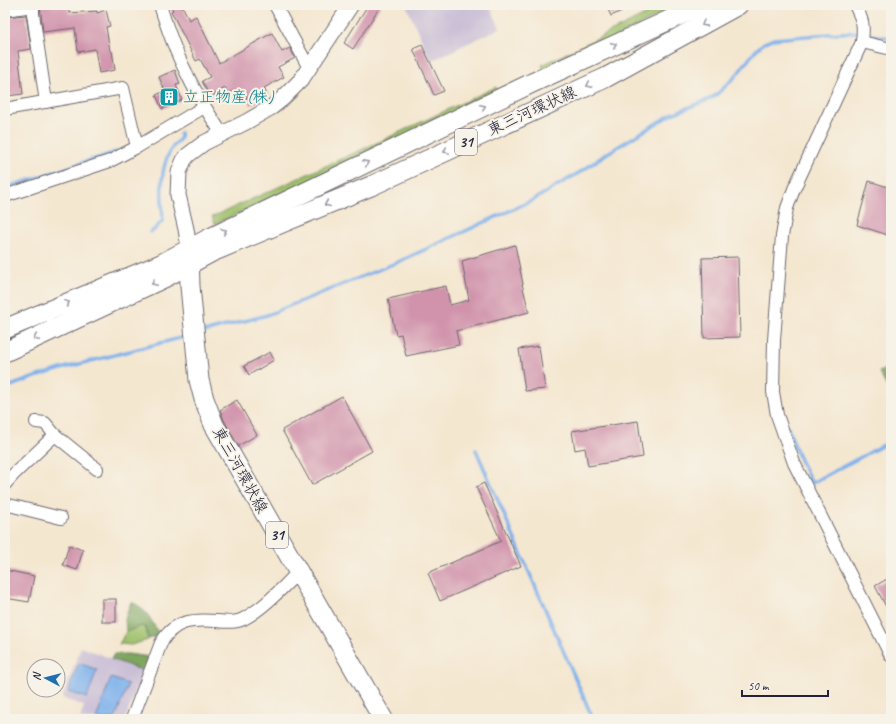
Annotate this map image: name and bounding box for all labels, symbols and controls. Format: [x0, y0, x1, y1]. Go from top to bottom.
one-way arrow [701, 19, 708, 26]
one-way arrow [610, 42, 617, 50]
one-way arrow [586, 80, 593, 88]
street label: 東三河環状線 [484, 82, 580, 140]
building icon: 立正物産(株) [158, 86, 180, 108]
place label: 立正物産(株) [183, 87, 274, 107]
one-way arrow [479, 104, 487, 112]
road number: 31 [455, 129, 477, 155]
one-way arrow [442, 146, 450, 154]
one-way arrow [362, 160, 370, 168]
one-way arrow [324, 199, 332, 207]
one-way arrow [219, 228, 227, 236]
one-way arrow [150, 278, 158, 286]
one-way arrow [62, 300, 70, 308]
one-way arrow [33, 333, 40, 341]
street label: 東三河環状線 [208, 423, 272, 517]
road number: 31 [266, 522, 288, 548]
north arrow [26, 658, 66, 698]
text: N [29, 670, 44, 681]
scale bar [742, 672, 828, 698]
text: 50 m [748, 678, 770, 694]

